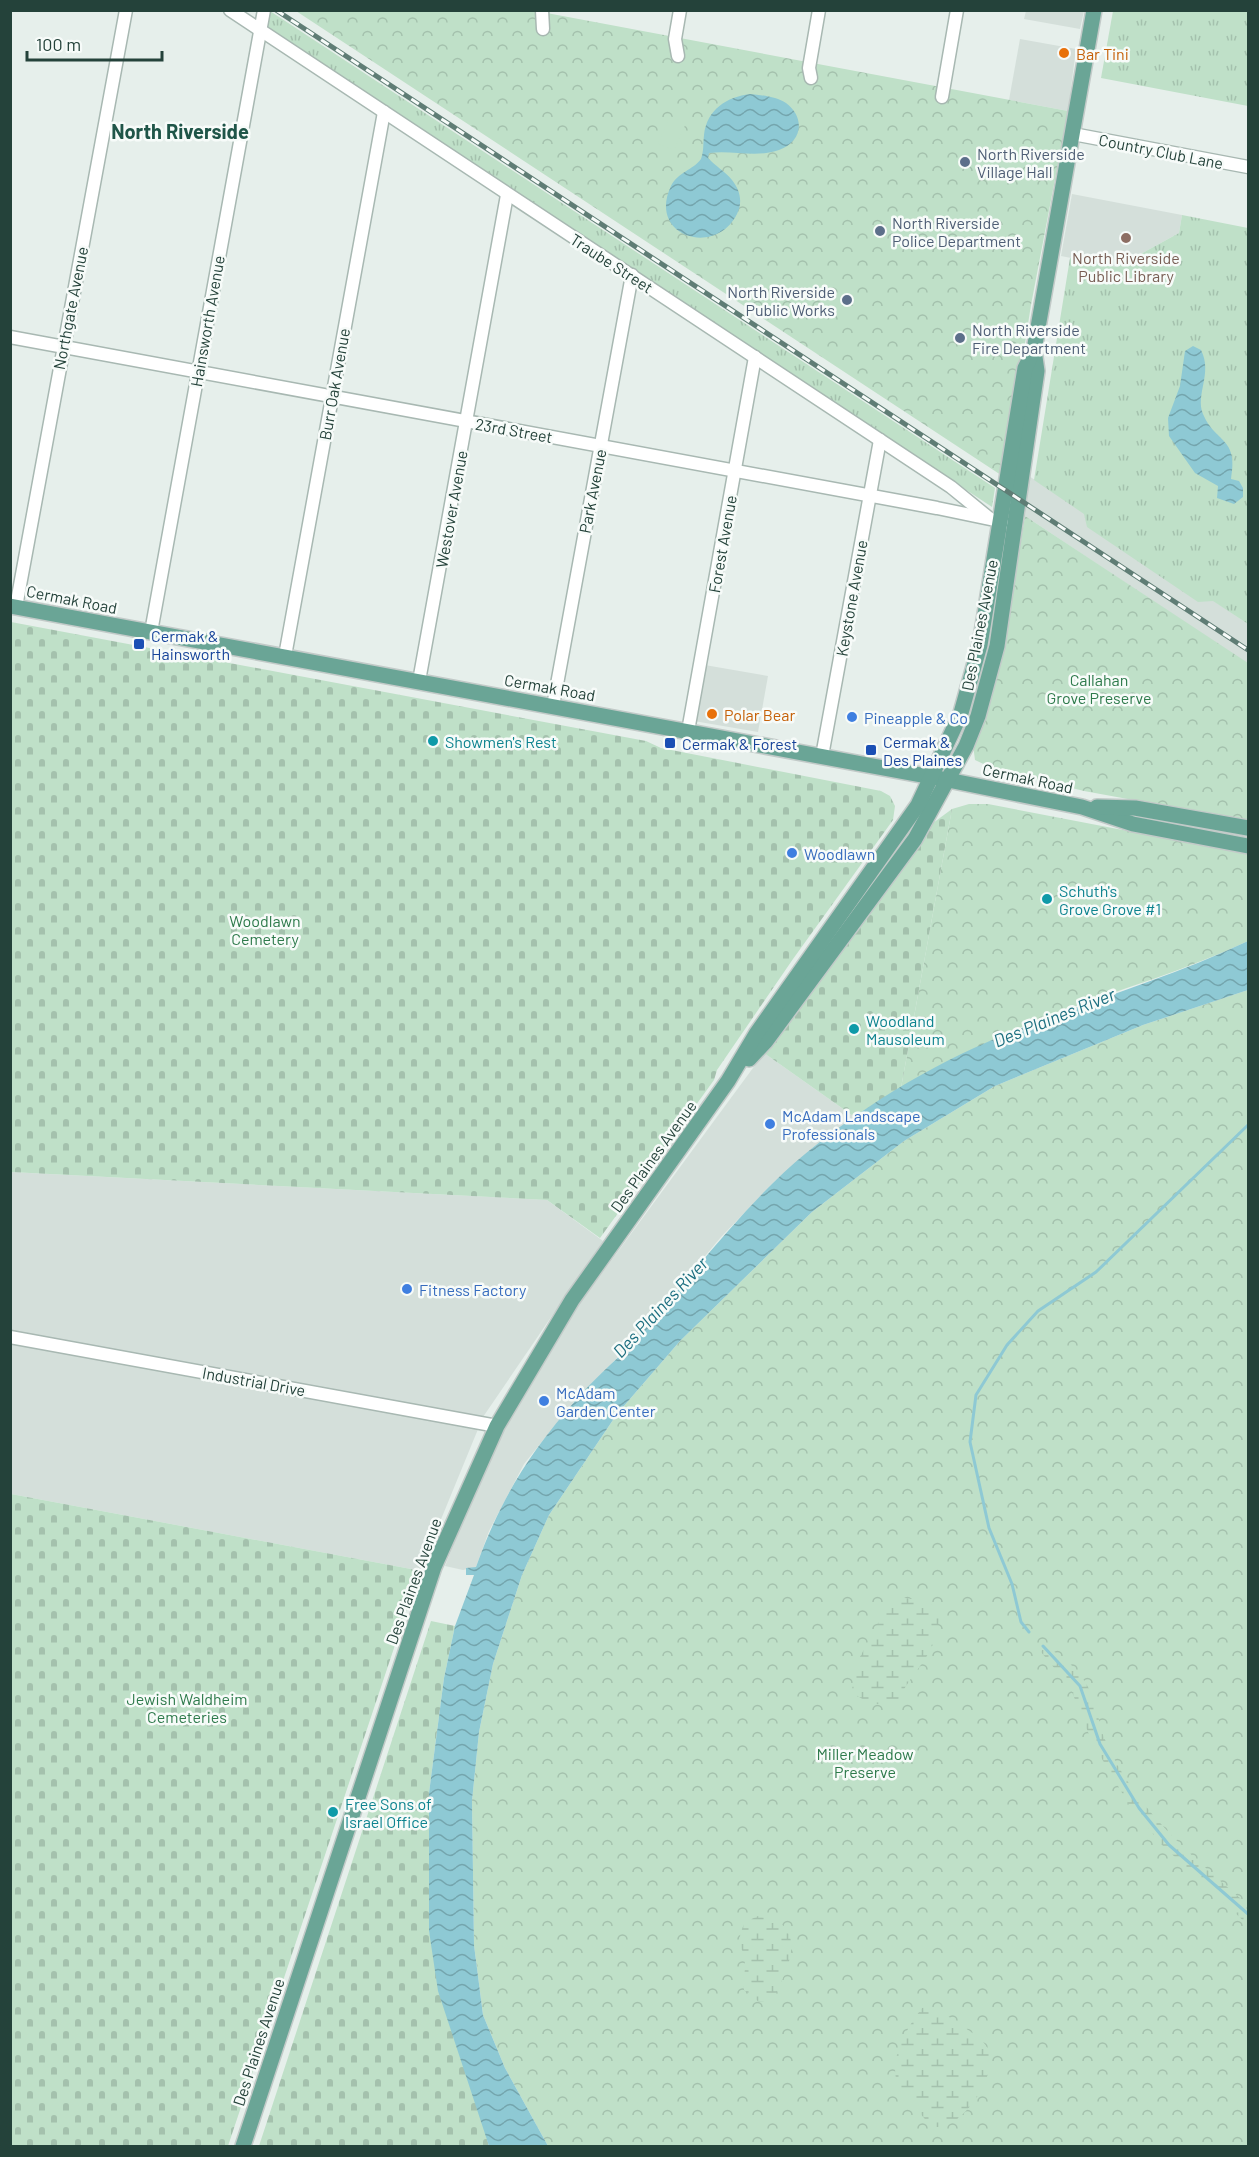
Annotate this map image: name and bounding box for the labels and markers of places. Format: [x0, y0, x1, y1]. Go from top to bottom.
place label: Bar Tini [1076, 44, 1129, 63]
marker: Bar Tini [1057, 46, 1071, 60]
place label: North Riverside Village Hall [977, 144, 1085, 181]
marker: North Riverside Village Hall [958, 155, 972, 169]
place label: North Riverside Police Department [892, 213, 1021, 250]
marker: North Riverside Police Department [873, 224, 887, 238]
marker: North Riverside Public Library [1119, 231, 1133, 245]
place label: North Riverside Public Library [1072, 248, 1180, 285]
place label: North Riverside Public Works [727, 282, 835, 319]
marker: North Riverside Public Works [840, 293, 854, 307]
place label: North Riverside Fire Department [972, 320, 1086, 357]
marker: North Riverside Fire Department [953, 331, 967, 345]
place label: Cermak & Hainsworth [151, 626, 230, 663]
marker: Cermak & Hainsworth [132, 637, 146, 651]
place label: Polar Bear [724, 705, 795, 724]
marker: Polar Bear [705, 707, 719, 721]
place label: Pineapple & Co [864, 708, 968, 727]
marker: Pineapple & Co [845, 710, 859, 724]
place label: Showmen's Rest [445, 732, 557, 751]
place label: Cermak & Des Plaines [883, 732, 962, 769]
marker: Showmen's Rest [426, 734, 440, 748]
place label: Cermak & Forest [682, 734, 797, 753]
marker: Cermak & Forest [663, 736, 677, 750]
marker: Cermak & Des Plaines [864, 743, 878, 757]
place label: Woodlawn [804, 844, 875, 863]
marker: Woodlawn [785, 846, 799, 860]
place label: Schuth's Grove Grove #1 [1059, 881, 1161, 918]
marker: Schuth's Grove Grove #1 [1040, 892, 1054, 906]
place label: Woodland Mausoleum [866, 1011, 945, 1048]
marker: Woodland Mausoleum [847, 1022, 861, 1036]
place label: McAdam Landscape Professionals [782, 1106, 921, 1143]
marker: McAdam Landscape Professionals [763, 1117, 777, 1131]
place label: Fitness Factory [419, 1280, 527, 1299]
marker: Fitness Factory [400, 1282, 414, 1296]
place label: McAdam Garden Center [556, 1383, 656, 1420]
marker: McAdam Garden Center [537, 1394, 551, 1408]
place label: Free Sons of Israel Office [345, 1794, 432, 1831]
marker: Free Sons of Israel Office [326, 1805, 340, 1819]

